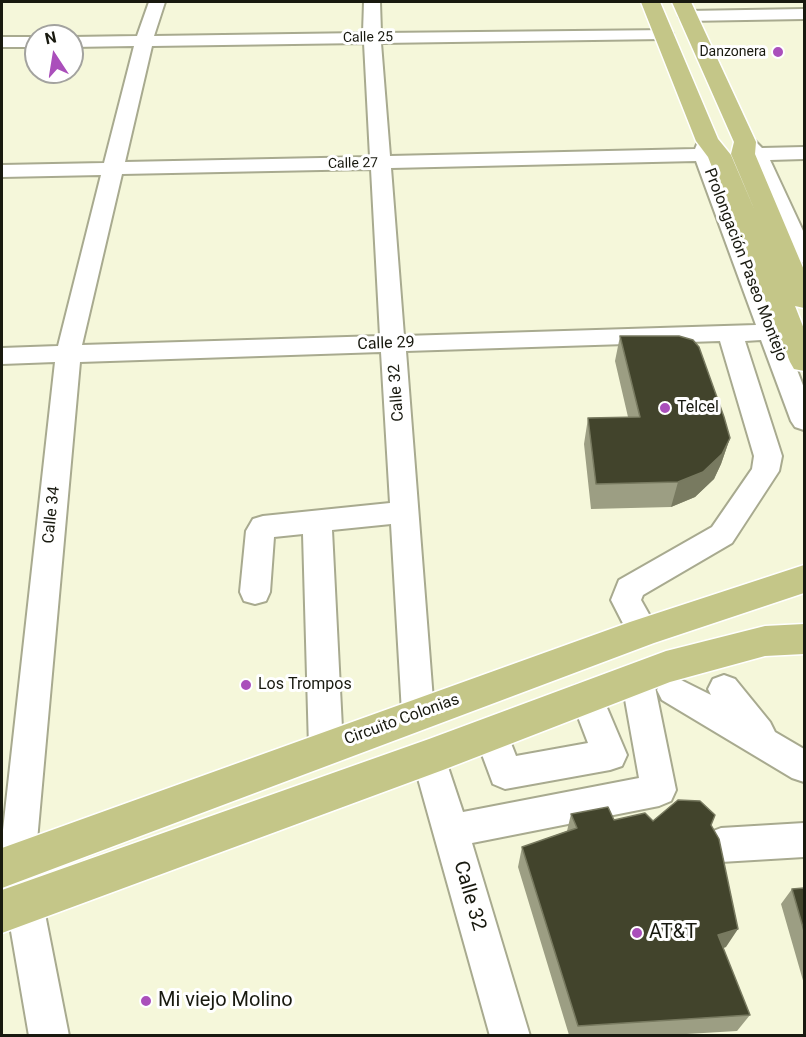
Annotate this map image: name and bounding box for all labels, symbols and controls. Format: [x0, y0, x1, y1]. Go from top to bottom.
north arrow [24, 24, 84, 84]
text: N [43, 27, 58, 48]
street label: Calle 25 [343, 29, 393, 47]
place label: Danzonera [699, 44, 766, 60]
marker: Danzonera [771, 45, 785, 59]
street label: Calle 27 [328, 155, 378, 173]
street label: Prolongación Paseo Montejo [699, 166, 791, 364]
street label: Calle 29 [357, 333, 415, 355]
street label: Calle 32 [385, 364, 409, 422]
place label: Telcel [677, 398, 719, 418]
marker: Telcel [658, 401, 672, 415]
street label: Calle 34 [39, 485, 65, 545]
place label: Los Trompos [258, 675, 352, 695]
marker: Los Trompos [239, 678, 253, 692]
street label: Circuito Colonias [342, 690, 462, 750]
street label: Calle 32 [448, 858, 490, 934]
place label: AT&T [649, 921, 697, 945]
marker: AT&T [630, 926, 644, 940]
place label: Mi viejo Molino [158, 989, 293, 1013]
marker: Mi viejo Molino [139, 994, 153, 1008]

